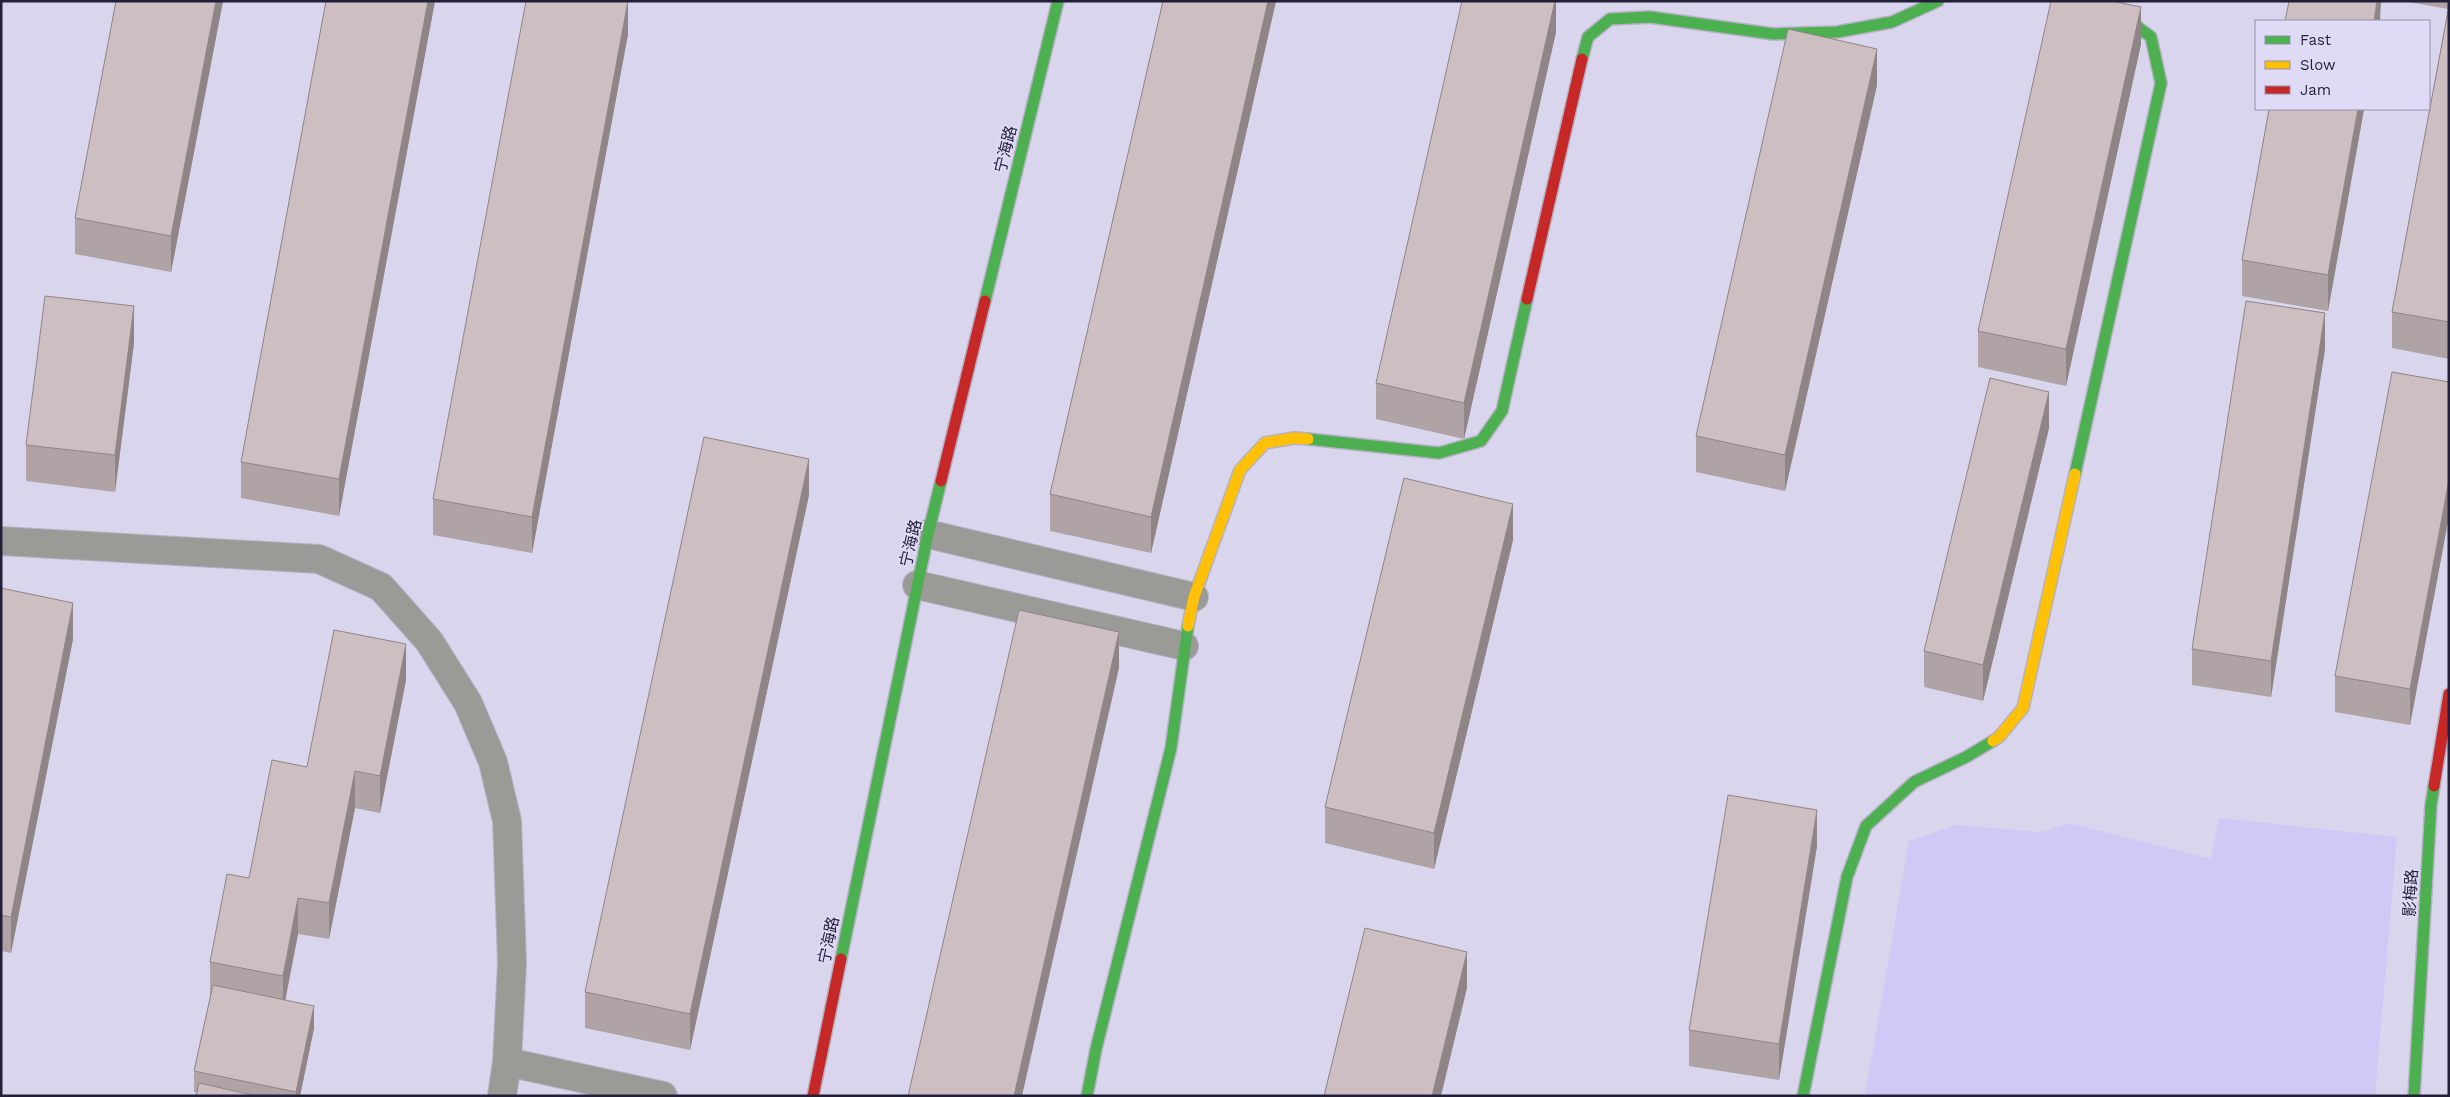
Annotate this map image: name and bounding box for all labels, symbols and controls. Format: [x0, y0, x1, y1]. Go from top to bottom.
legend [2255, 20, 2430, 110]
text: Fast [2300, 31, 2332, 49]
text: Slow [2300, 56, 2336, 74]
text: Jam [2300, 81, 2331, 99]
street label: 宁海路 [990, 124, 1021, 175]
street label: 宁海路 [896, 518, 925, 569]
street label: 影梅路 [2400, 869, 2421, 917]
street label: 宁海路 [814, 915, 843, 966]

